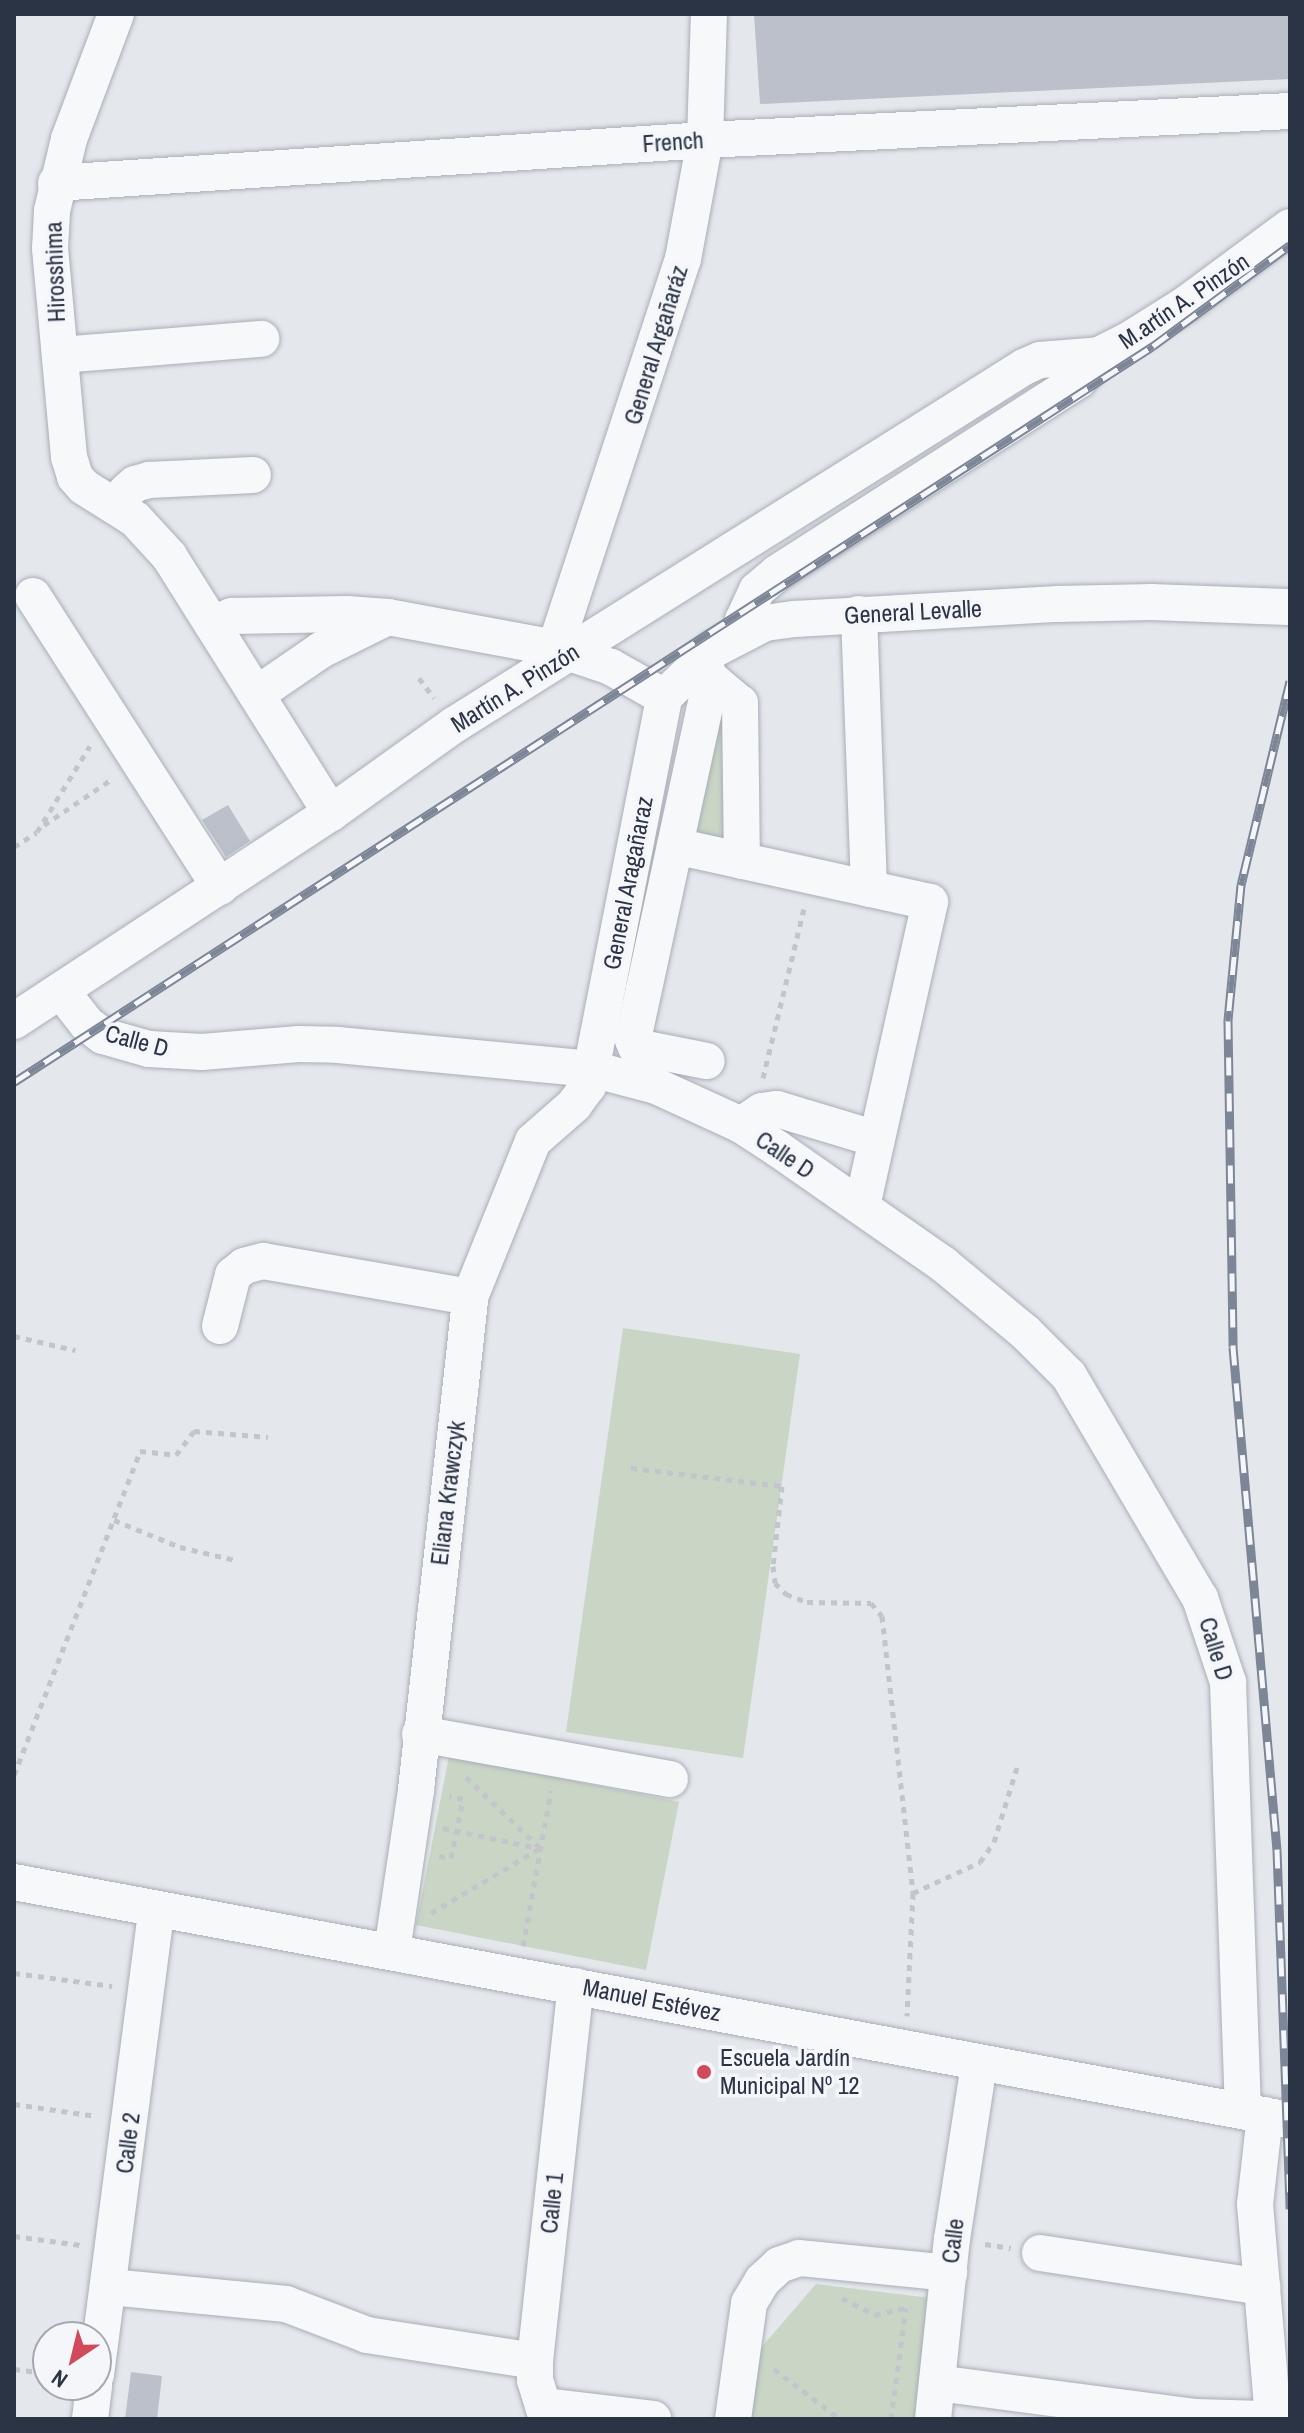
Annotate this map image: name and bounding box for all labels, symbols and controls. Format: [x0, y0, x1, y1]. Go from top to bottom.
street label: French [641, 125, 705, 159]
street label: Hirosshima [39, 221, 71, 323]
street label: M.artín A. Pinzón [1113, 247, 1255, 355]
street label: General Argañaráz [618, 261, 694, 429]
street label: General Levalle [843, 594, 983, 630]
street label: Martín A. Pinzón [445, 637, 585, 739]
street label: General Aragañaraz [597, 793, 659, 973]
street label: Calle D [102, 1019, 172, 1063]
street label: Calle D [750, 1125, 820, 1185]
street label: Eliana Krawczyk [425, 1419, 471, 1567]
street label: Calle D [1193, 1614, 1239, 1684]
street label: Manuel Estévez [581, 1973, 723, 2027]
place label: Escuela Jardín Municipal Nº 12 [720, 2044, 860, 2100]
marker: Escuela Jardín Municipal Nº 12 [695, 2063, 713, 2081]
street label: Calle 2 [110, 2111, 146, 2175]
street label: Calle 1 [534, 2171, 570, 2235]
street label: Calle [936, 2217, 970, 2265]
north arrow [32, 2321, 112, 2401]
text: N [45, 2363, 73, 2395]

